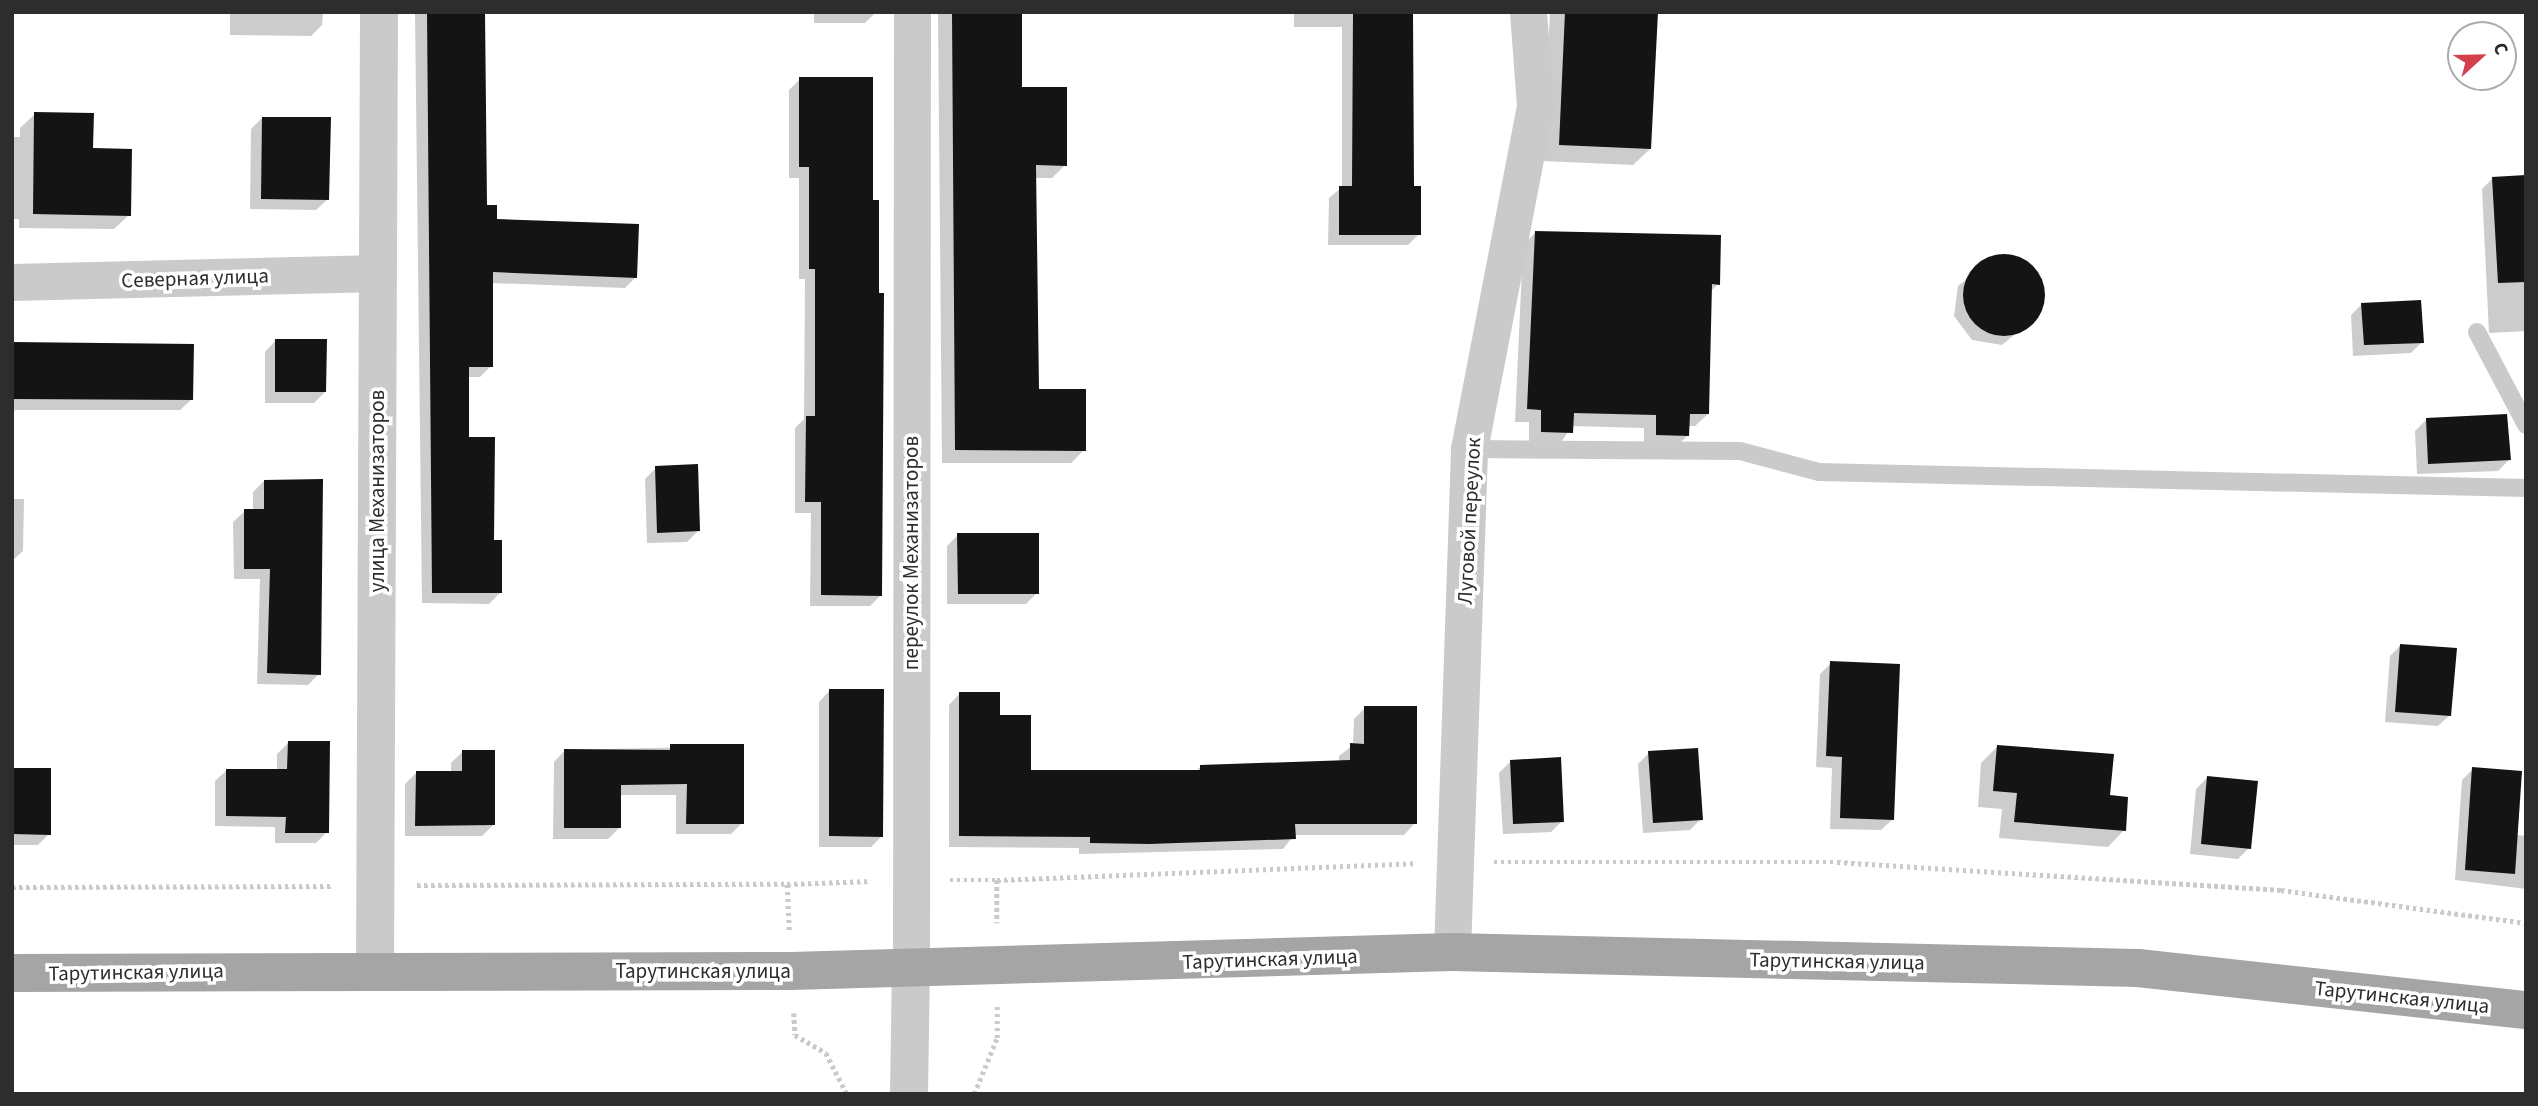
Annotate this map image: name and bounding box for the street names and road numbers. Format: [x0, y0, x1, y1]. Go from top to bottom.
street label: Северная улица [121, 263, 269, 293]
street label: улица Механизаторов [364, 390, 390, 592]
street label: переулок Механизаторов [898, 436, 924, 670]
street label: Луговой переулок [1452, 437, 1486, 605]
street label: Тарутинская улица [1182, 943, 1358, 975]
street label: Тарутинская улица [1749, 947, 1925, 975]
street label: Тарутинская улица [48, 958, 224, 986]
street label: Тарутинская улица [615, 958, 791, 984]
street label: Тарутинская улица [2313, 975, 2491, 1019]

